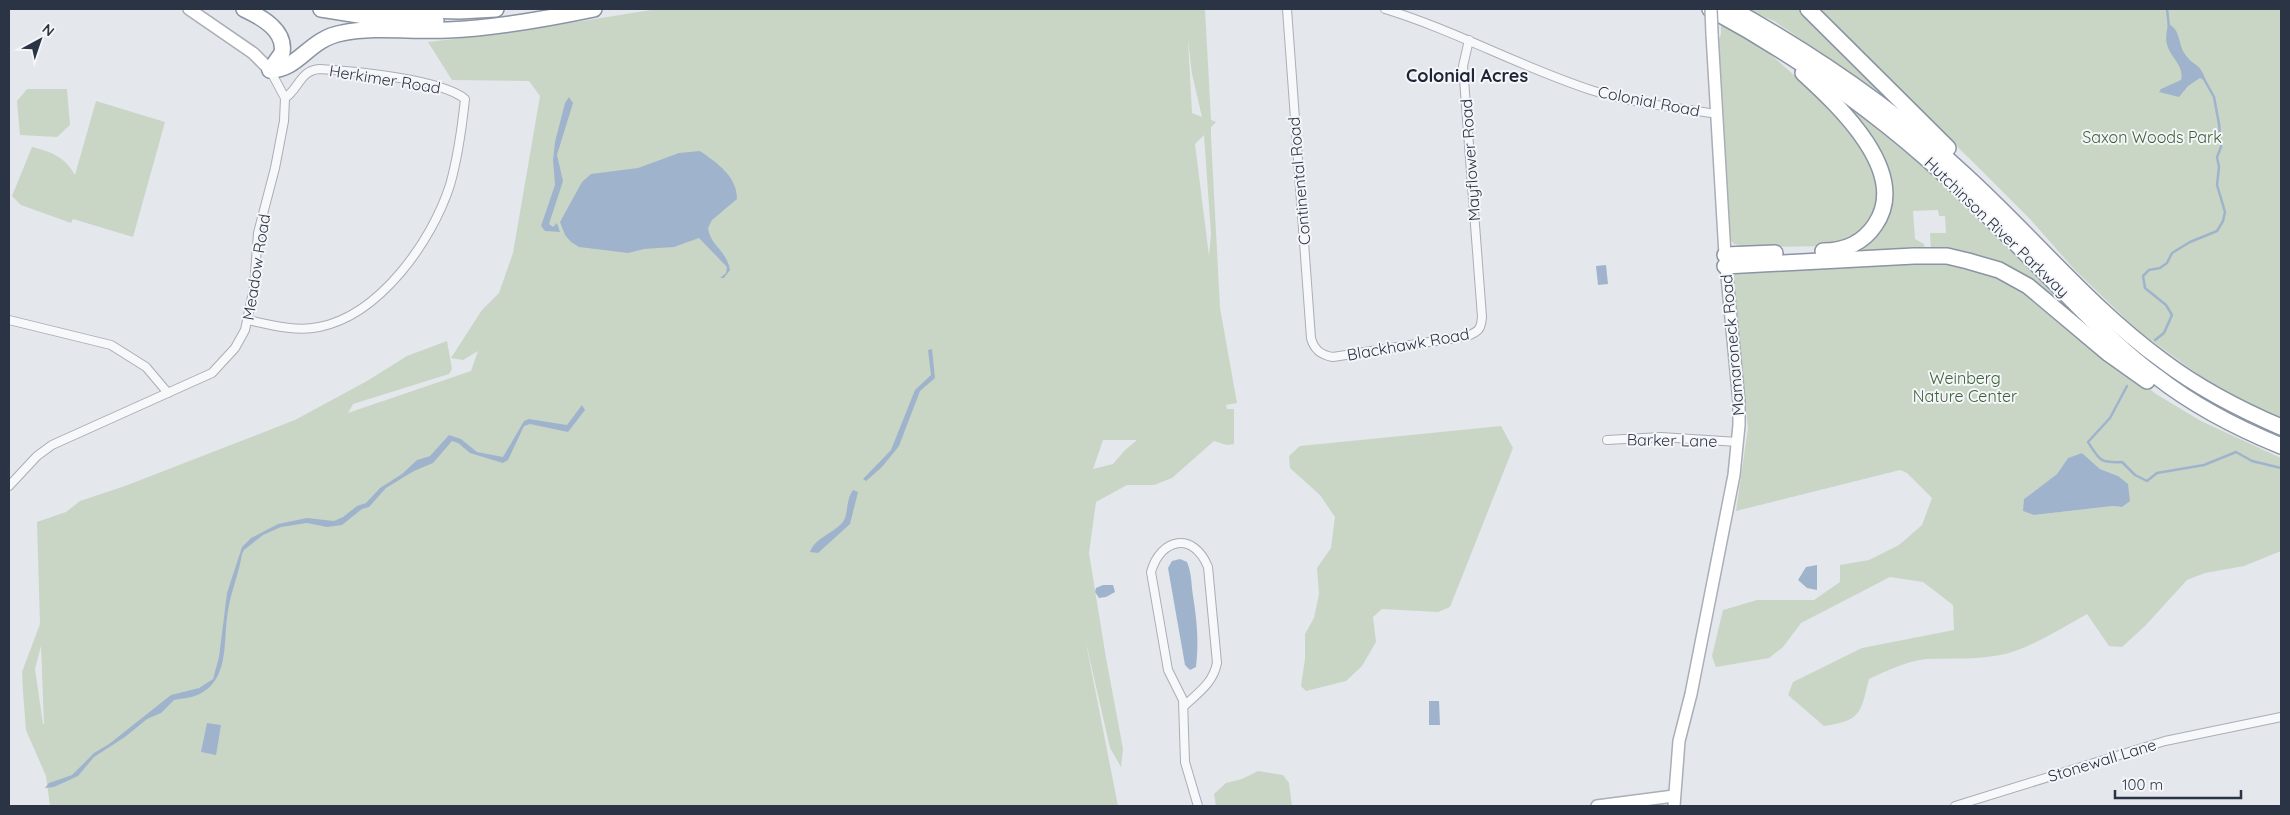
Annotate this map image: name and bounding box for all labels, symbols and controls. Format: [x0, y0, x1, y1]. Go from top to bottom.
north arrow [15, 15, 65, 65]
text: N [39, 20, 58, 40]
street label: Herkimer Road [328, 60, 442, 98]
district label: Colonial Acres [1406, 64, 1528, 87]
street label: Colonial Road [1596, 81, 1702, 121]
street label: Mayflower Road [1456, 98, 1484, 222]
street label: Continental Road [1283, 116, 1315, 246]
park label: Saxon Woods Park [2082, 127, 2222, 147]
street label: Hutchinson River Parkway [1920, 153, 2074, 301]
street label: Meadow Road [238, 212, 274, 322]
street label: Mamaroneck Road [1716, 273, 1748, 417]
street label: Blackhawk Road [1345, 323, 1471, 365]
park label: Weinberg Nature Center [1913, 368, 2017, 406]
street label: Barker Lane [1627, 429, 1717, 451]
street label: Stonewall Lane [2045, 734, 2159, 786]
scale bar [2115, 768, 2241, 800]
text: 100 m [2122, 775, 2163, 794]

